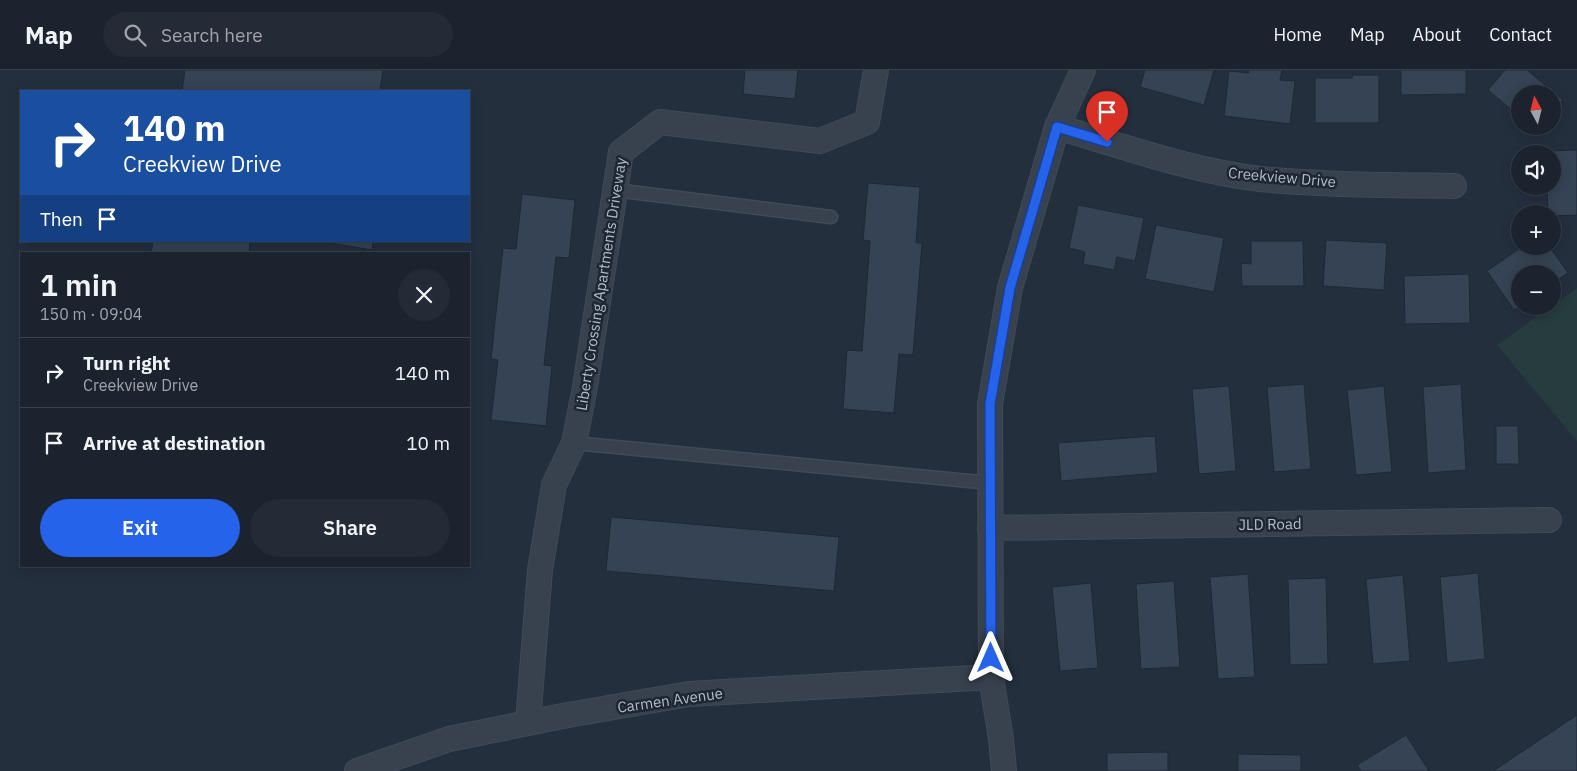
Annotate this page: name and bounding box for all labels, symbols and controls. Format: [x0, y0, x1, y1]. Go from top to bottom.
search box [103, 12, 453, 57]
text: Map [25, 19, 73, 51]
icon: search [121, 21, 149, 49]
text: Search here [161, 23, 263, 47]
text: Home [1274, 23, 1322, 46]
text: Map [1350, 23, 1385, 46]
text: About [1413, 23, 1461, 46]
text: Contact [1489, 23, 1552, 46]
north arrow [1511, 85, 1561, 135]
map controls [1511, 85, 1561, 315]
pin [1086, 91, 1128, 142]
icon: arrive [1093, 98, 1121, 126]
text: 140 m [123, 105, 226, 151]
icon: right [40, 110, 105, 175]
button: sound [1511, 145, 1561, 195]
text: Creekview Drive [123, 149, 282, 178]
street label: Liberty Crossing Apartments Driveway [572, 156, 630, 412]
street label: Creekview Drive [1227, 163, 1337, 191]
icon: arrive [93, 205, 121, 233]
button: + [1511, 205, 1561, 255]
text: Then [40, 207, 83, 231]
text: 1 min [40, 265, 118, 304]
button: − [1511, 265, 1561, 315]
button: close [398, 269, 450, 321]
text: 150 m · 09:04 [40, 304, 142, 324]
text: Turn right [83, 351, 170, 375]
icon: right [40, 359, 68, 387]
text: 140 m [395, 361, 450, 385]
text: Creekview Drive [83, 375, 198, 395]
icon: arrive [40, 429, 68, 457]
text: Arrive at destination [83, 431, 266, 455]
text: 10 m [406, 431, 450, 455]
button: Exit [40, 499, 240, 557]
button: Share [250, 499, 450, 557]
street label: JLD Road [1238, 514, 1302, 534]
position arrow [964, 631, 1016, 683]
street label: Carmen Avenue [616, 683, 724, 717]

